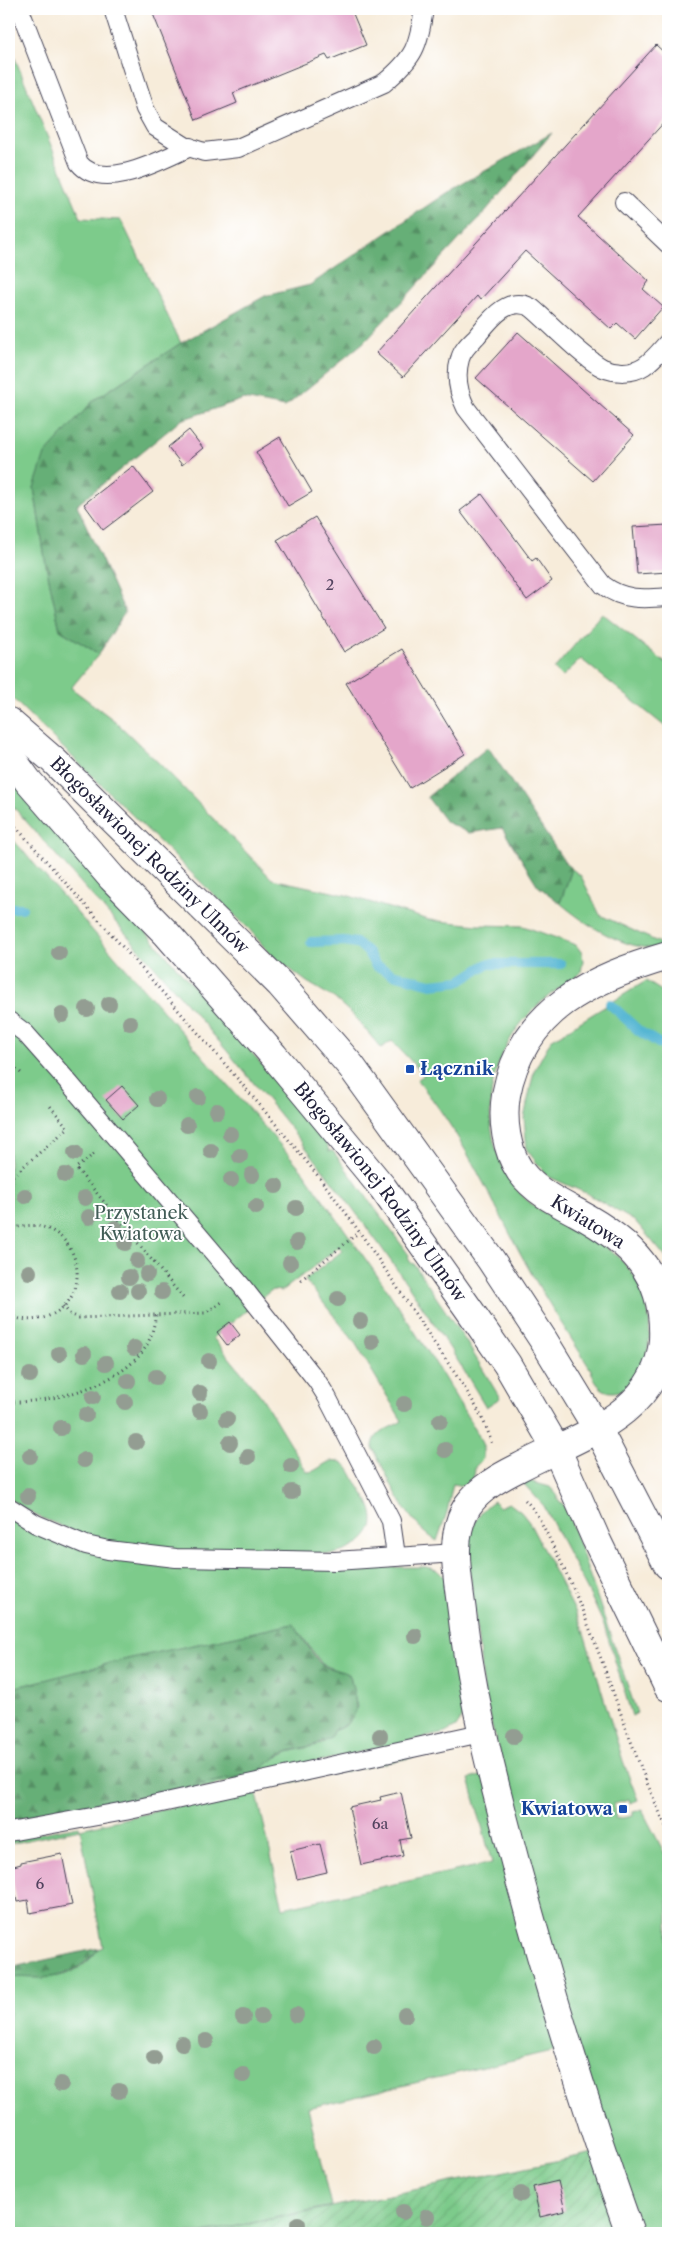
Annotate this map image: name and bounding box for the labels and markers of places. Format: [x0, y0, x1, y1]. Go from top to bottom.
place label: Łącznik [420, 1058, 495, 1080]
marker: Łącznik [404, 1063, 416, 1075]
place label: Kwiatowa [521, 1798, 614, 1820]
marker: Kwiatowa [617, 1803, 629, 1815]

